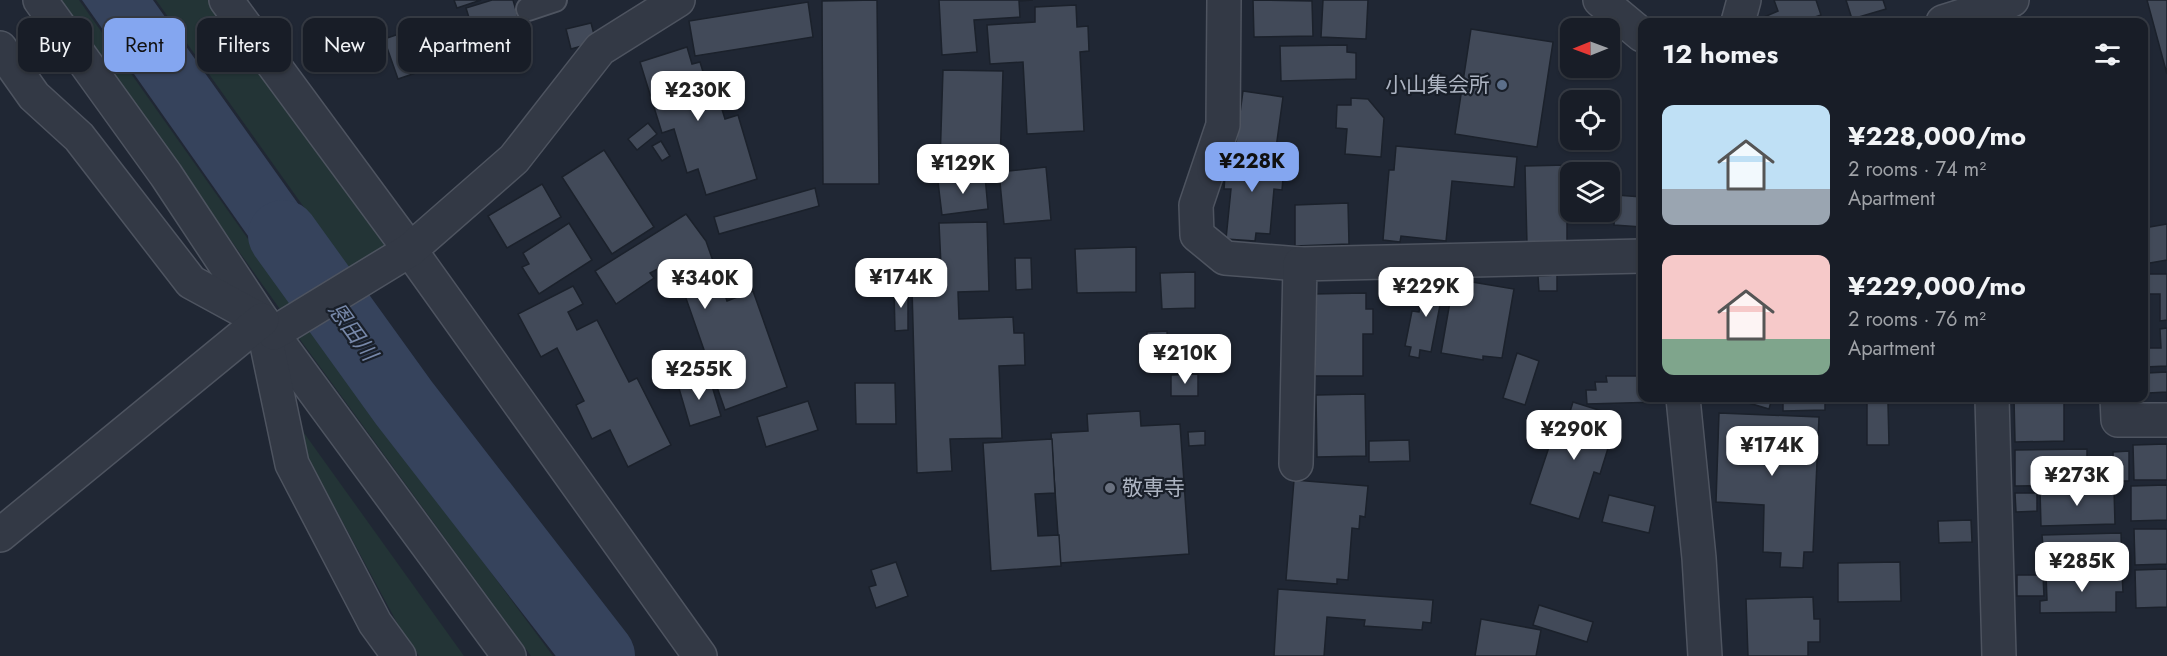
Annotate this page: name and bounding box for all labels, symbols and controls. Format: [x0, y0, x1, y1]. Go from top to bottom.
chip: Buy [18, 18, 92, 72]
chip: Rent [104, 18, 185, 72]
chip: Filters [197, 18, 291, 72]
chip: New [303, 18, 386, 72]
chip: Apartment [398, 18, 531, 72]
north arrow [1560, 18, 1620, 78]
map controls [1560, 18, 1620, 222]
text: 12 homes [1662, 35, 1778, 73]
icon: filters [2091, 38, 2124, 71]
place label: 小山集会所 [1385, 70, 1490, 100]
pin: ¥230K [656, 71, 740, 122]
text: ¥230K [665, 76, 731, 105]
marker: 小山集会所 [1495, 78, 1509, 92]
button: locate [1560, 90, 1620, 150]
text: ¥228,000/mo [1848, 117, 2026, 155]
icon: home [1710, 129, 1782, 201]
pin: ¥228K [1210, 142, 1294, 193]
pin: ¥129K [921, 144, 1005, 195]
text: ¥228K [1219, 147, 1285, 176]
text: ¥129K [931, 149, 995, 178]
text: 2 rooms · 74 m² [1848, 155, 1986, 184]
button: layers [1560, 162, 1620, 222]
text: Apartment [1848, 184, 1935, 213]
pin: ¥174K [859, 258, 943, 309]
pin: ¥340K [663, 259, 747, 310]
text: ¥174K [869, 263, 933, 292]
text: ¥340K [672, 264, 738, 293]
pin: ¥229K [1384, 267, 1468, 318]
text: ¥229,000/mo [1848, 267, 2026, 305]
text: ¥229K [1393, 272, 1459, 301]
icon: home [1710, 279, 1782, 351]
water label: 恩田川 [321, 295, 387, 369]
text: 2 rooms · 76 m² [1848, 305, 1986, 334]
pin: ¥210K [1143, 334, 1227, 385]
text: Apartment [1848, 334, 1935, 363]
text: ¥210K [1153, 339, 1217, 368]
pin: ¥255K [657, 350, 741, 401]
text: ¥255K [666, 355, 732, 384]
pin: ¥290K [1532, 410, 1616, 461]
text: ¥290K [1540, 415, 1608, 444]
pin: ¥174K [1730, 426, 1814, 477]
text: ¥174K [1740, 431, 1804, 460]
pin: ¥273K [2035, 456, 2119, 507]
text: ¥273K [2045, 461, 2109, 490]
place label: 敬専寺 [1122, 473, 1185, 503]
marker: 敬専寺 [1103, 481, 1117, 495]
pin: ¥285K [2040, 542, 2124, 593]
text: ¥285K [2049, 547, 2115, 576]

